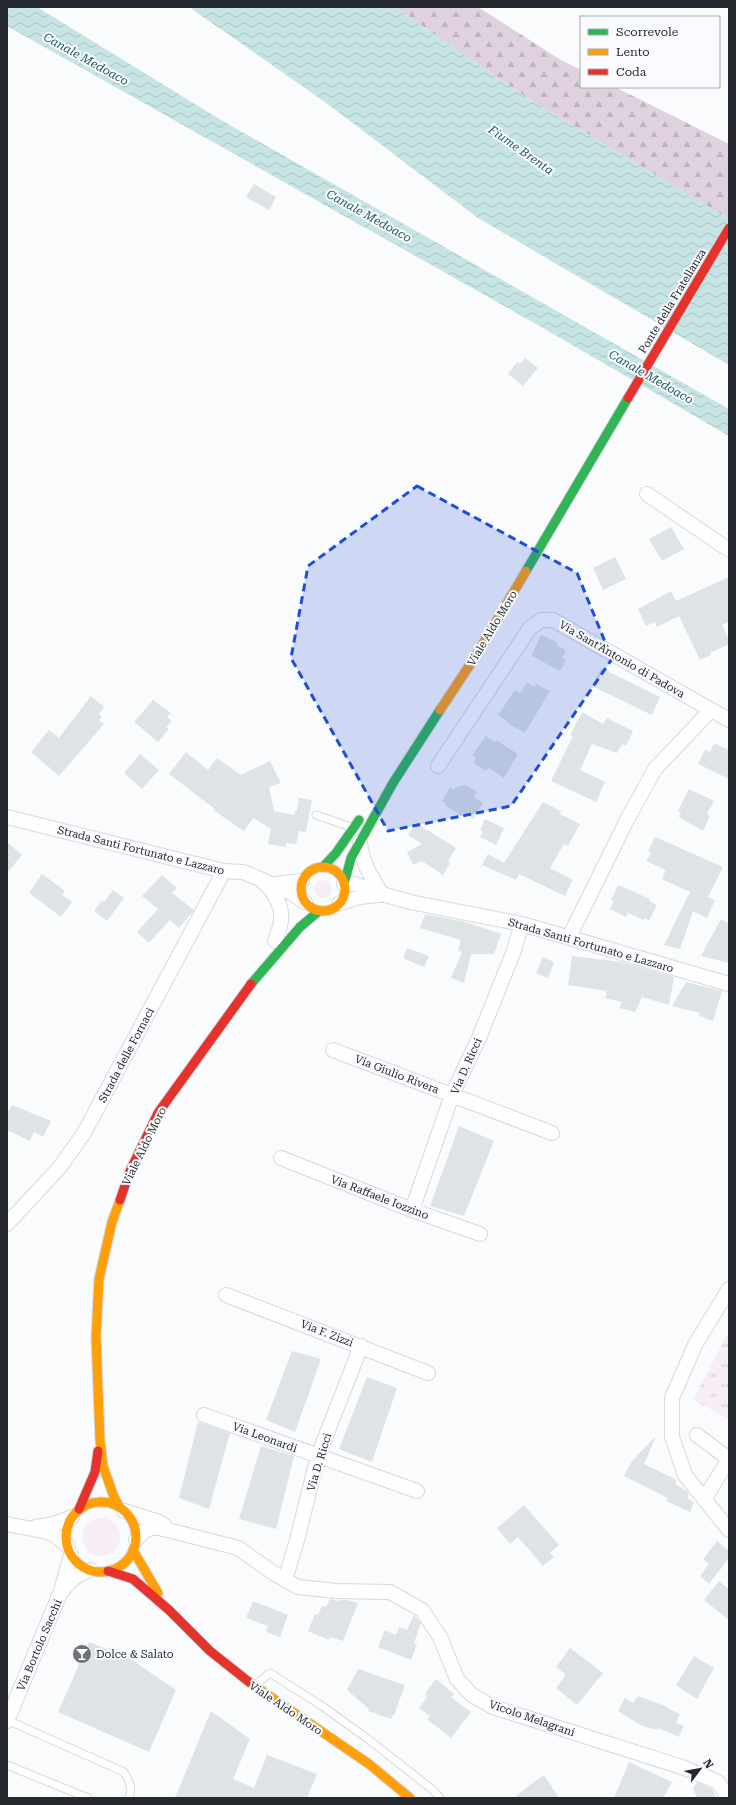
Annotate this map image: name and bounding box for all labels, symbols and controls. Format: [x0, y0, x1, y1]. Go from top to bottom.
legend [580, 16, 720, 88]
text: Scorrevole [616, 25, 679, 39]
water label: Canale Medoaco [41, 30, 131, 88]
text: Lento [616, 45, 650, 59]
text: Coda [616, 65, 647, 79]
water label: Fiume Brenta [485, 122, 556, 178]
water label: Canale Medoaco [324, 187, 414, 245]
street label: Ponte della Fratellanza [636, 247, 709, 356]
water label: Canale Medoaco [606, 347, 696, 407]
street label: Viale Aldo Moro [465, 588, 520, 668]
street label: Via Sant'Antonio di Padova [557, 618, 687, 701]
street label: Strada Santi Fortunato e Lazzaro [56, 823, 226, 878]
street label: Strada Santi Fortunato e Lazzaro [507, 916, 675, 975]
street label: Strada delle Fornaci [96, 1005, 157, 1105]
street label: Via D. Ricci [448, 1036, 485, 1096]
street label: Via Giulio Rivera [353, 1052, 441, 1096]
street label: Viale Aldo Moro [120, 1105, 169, 1187]
street label: Via Raffaele Iozzino [329, 1173, 431, 1222]
street label: Via F. Zizzi [299, 1317, 355, 1350]
street label: Via Leonardi [231, 1420, 299, 1455]
street label: Via D. Ricci [304, 1431, 335, 1493]
street label: Via Bortolo Sacchi [14, 1597, 65, 1693]
bar icon: Dolce & Salato [71, 1643, 93, 1665]
place label: Dolce & Salato [96, 1648, 174, 1661]
street label: Viale Aldo Moro [247, 1679, 325, 1738]
street label: Vicolo Melagrani [487, 1698, 577, 1739]
north arrow [680, 1749, 720, 1789]
text: N [700, 1757, 716, 1771]

